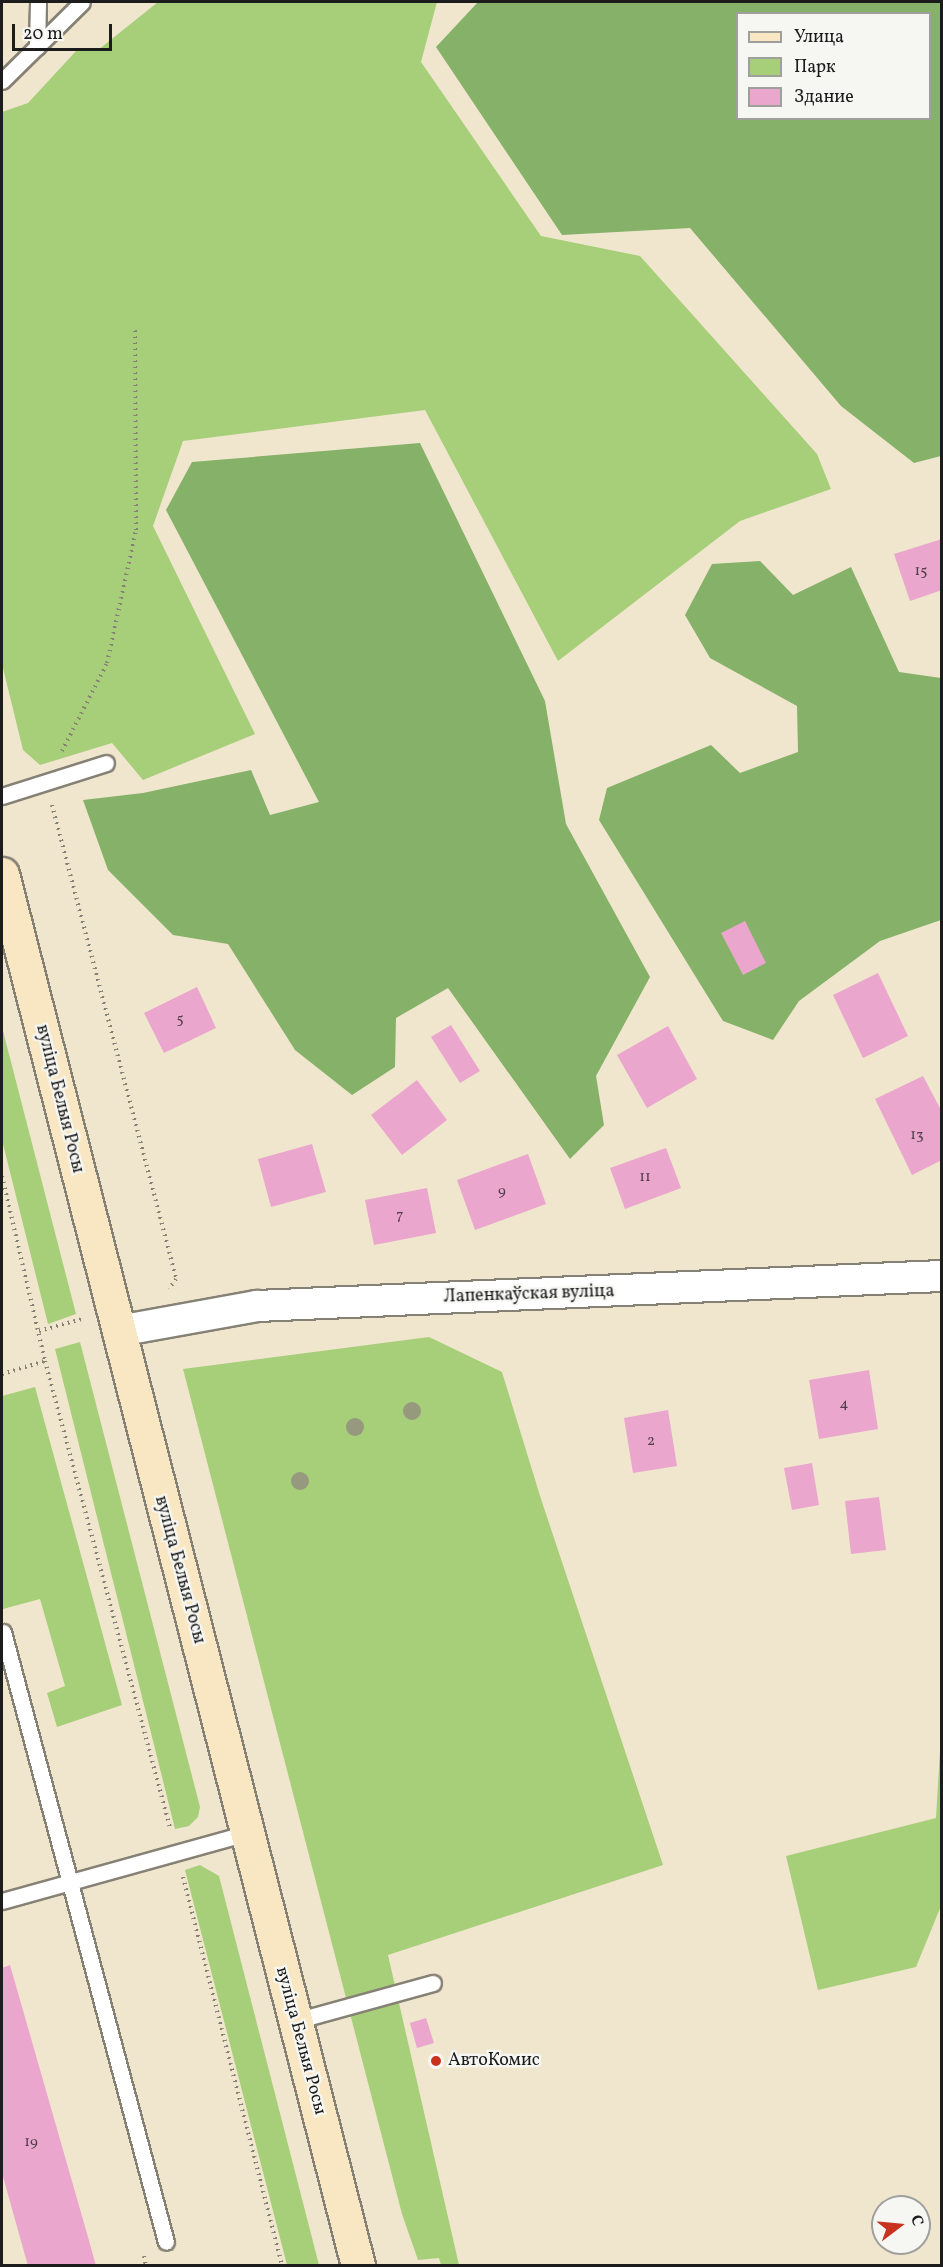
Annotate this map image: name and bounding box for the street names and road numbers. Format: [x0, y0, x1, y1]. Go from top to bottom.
street label: вуліца Белыя Росы [30, 1023, 88, 1175]
street label: Лапенкаўская вуліца [443, 1281, 615, 1309]
street label: вуліца Белыя Росы [149, 1494, 209, 1646]
street label: вуліца Белыя Росы [270, 1965, 330, 2117]

